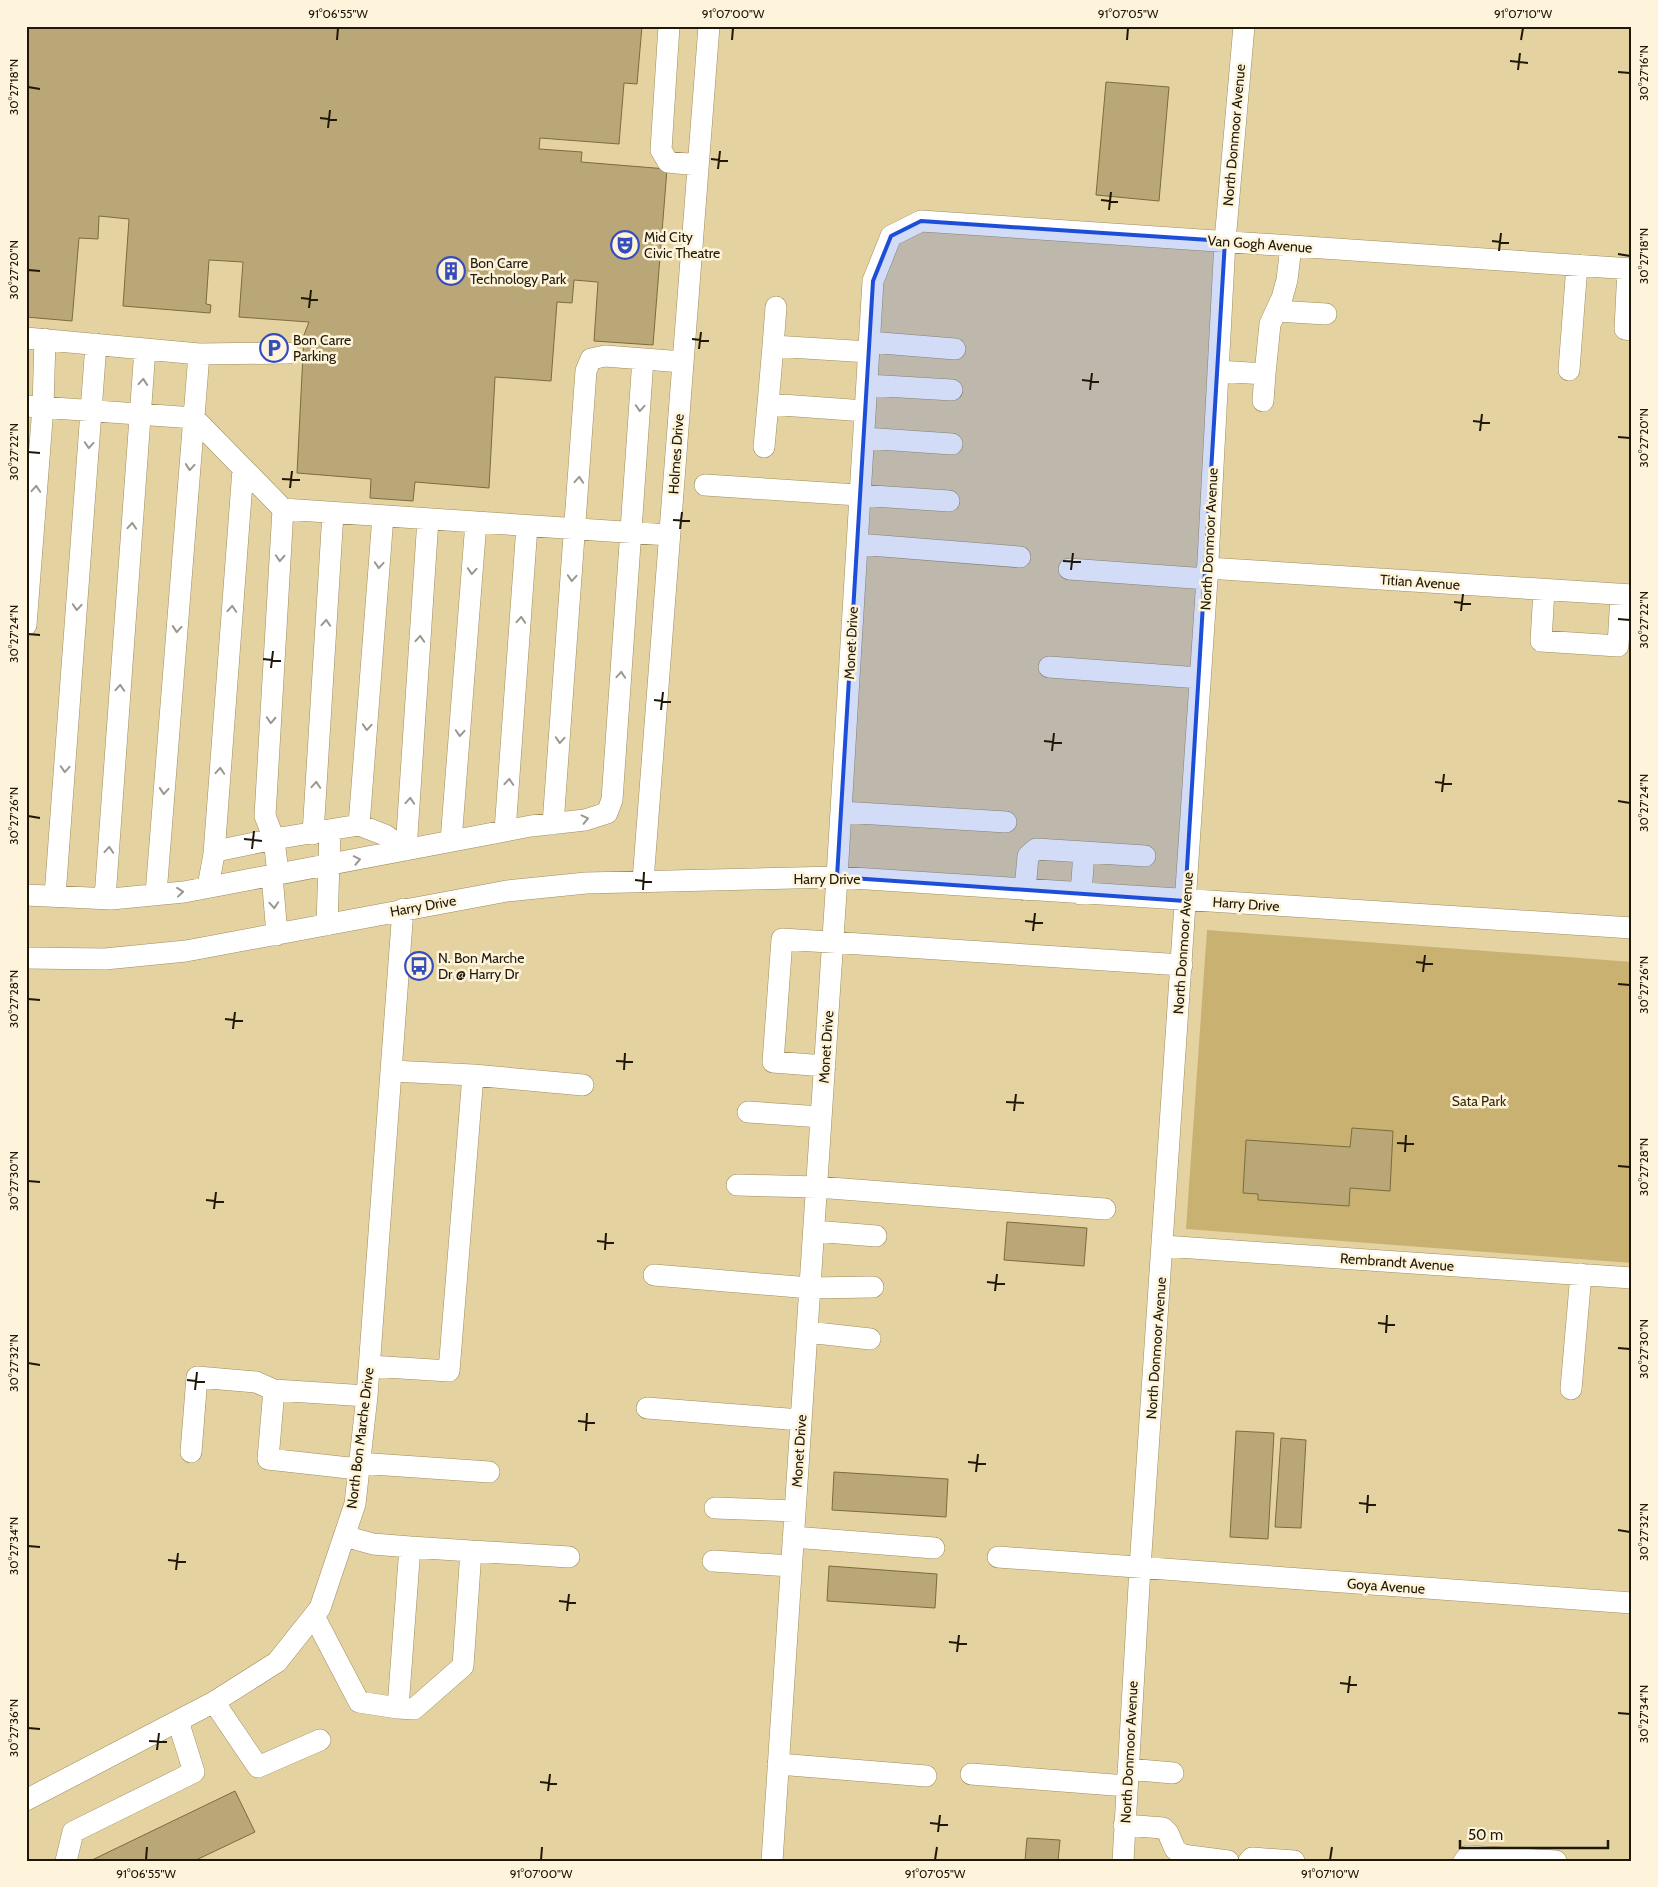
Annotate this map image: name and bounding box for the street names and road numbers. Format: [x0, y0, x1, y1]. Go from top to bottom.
street label: North Donmoor Avenue [1219, 63, 1249, 207]
street label: Van Gogh Avenue [1207, 231, 1313, 257]
street label: Holmes Drive [664, 413, 688, 495]
street label: North Donmoor Avenue [1196, 467, 1222, 611]
street label: Titian Avenue [1379, 570, 1461, 594]
street label: Monet Drive [840, 606, 862, 680]
street label: Harry Drive [794, 870, 860, 888]
street label: North Donmoor Avenue [1169, 871, 1197, 1015]
street label: Harry Drive [388, 891, 458, 921]
street label: Harry Drive [1212, 893, 1280, 915]
street label: Monet Drive [814, 1010, 838, 1084]
street label: Rembrandt Avenue [1339, 1249, 1455, 1275]
street label: North Donmoor Avenue [1142, 1276, 1170, 1420]
street label: North Bon Marche Drive [342, 1366, 378, 1510]
street label: Monet Drive [787, 1414, 811, 1488]
street label: Goya Avenue [1346, 1574, 1426, 1598]
street label: North Donmoor Avenue [1116, 1680, 1142, 1824]

